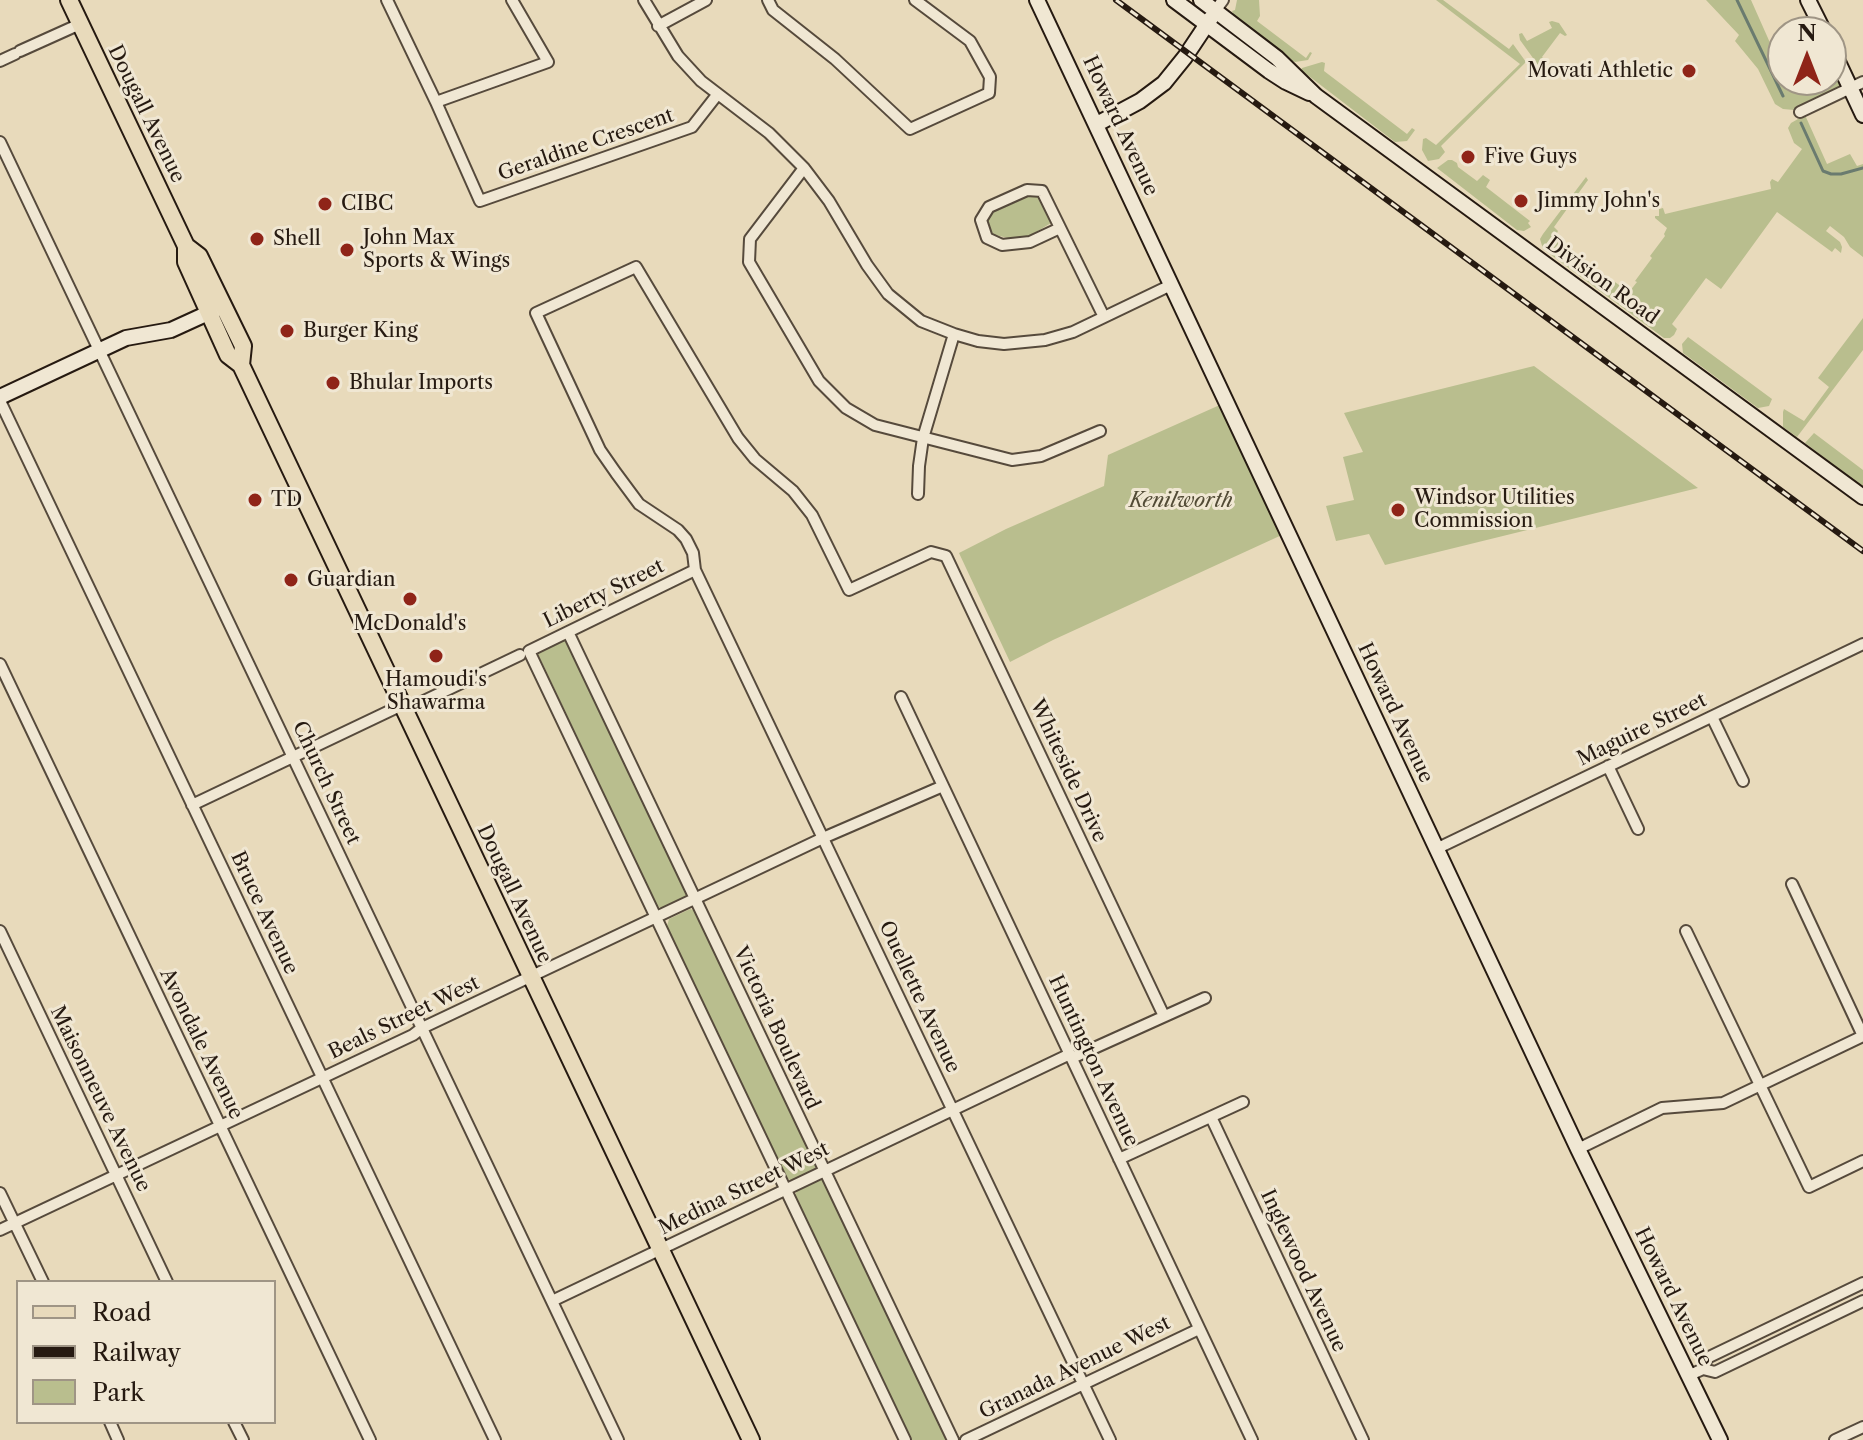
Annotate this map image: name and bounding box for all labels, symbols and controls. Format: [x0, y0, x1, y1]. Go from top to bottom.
north arrow [1767, 16, 1847, 96]
text: N [1797, 20, 1817, 47]
street label: Dougall Avenue [102, 41, 190, 187]
street label: Howard Avenue [1077, 52, 1163, 200]
place label: Movati Athletic [1527, 59, 1673, 83]
marker: Movati Athletic [1680, 62, 1698, 80]
street label: Geraldine Crescent [495, 104, 677, 186]
place label: Five Guys [1484, 145, 1577, 169]
marker: Five Guys [1459, 148, 1477, 166]
place label: Jimmy John's [1537, 189, 1660, 213]
place label: CIBC [341, 192, 393, 216]
marker: Jimmy John's [1512, 192, 1530, 210]
marker: CIBC [316, 195, 334, 213]
place label: John Max Sports & Wings [363, 226, 510, 273]
place label: Shell [273, 227, 321, 251]
marker: Shell [248, 230, 266, 248]
street label: Division Road [1541, 232, 1663, 330]
marker: John Max Sports & Wings [338, 241, 356, 259]
place label: Burger King [303, 319, 418, 343]
marker: Burger King [278, 322, 296, 340]
place label: Bhular Imports [349, 371, 493, 395]
marker: Bhular Imports [324, 374, 342, 392]
place label: Windsor Utilities Commission [1414, 486, 1575, 533]
place label: TD [271, 488, 302, 512]
park label: Kenilworth [1129, 489, 1233, 513]
marker: TD [246, 491, 264, 509]
marker: Windsor Utilities Commission [1389, 501, 1407, 519]
street label: Liberty Street [540, 554, 668, 634]
place label: Guardian [307, 568, 395, 592]
marker: Guardian [282, 571, 300, 589]
marker: McDonald's [401, 590, 419, 608]
place label: McDonald's [354, 612, 466, 636]
street label: Howard Avenue [1352, 639, 1438, 787]
marker: Hamoudi's Shawarma [427, 647, 445, 665]
place label: Hamoudi's Shawarma [385, 668, 487, 715]
street label: Maguire Street [1573, 688, 1711, 772]
street label: Whiteside Drive [1024, 696, 1112, 846]
street label: Church Street [287, 717, 365, 849]
street label: Dougall Avenue [471, 821, 557, 967]
street label: Bruce Avenue [225, 848, 303, 978]
street label: Ouellette Avenue [873, 917, 965, 1077]
street label: Victoria Boulevard [728, 943, 824, 1113]
street label: Avondale Avenue [154, 965, 248, 1123]
street label: Beals Street West [325, 971, 483, 1065]
street label: Huntington Avenue [1043, 972, 1143, 1150]
street label: Maisonneuve Avenue [45, 1002, 155, 1196]
street label: Medina Street West [655, 1137, 833, 1241]
street label: Inglewood Avenue [1255, 1186, 1351, 1356]
street label: Howard Avenue [1629, 1224, 1717, 1370]
legend [16, 1280, 276, 1424]
text: Road [92, 1298, 151, 1327]
street label: Granada Avenue West [976, 1311, 1174, 1425]
text: Railway [92, 1338, 181, 1367]
text: Park [92, 1378, 144, 1407]

